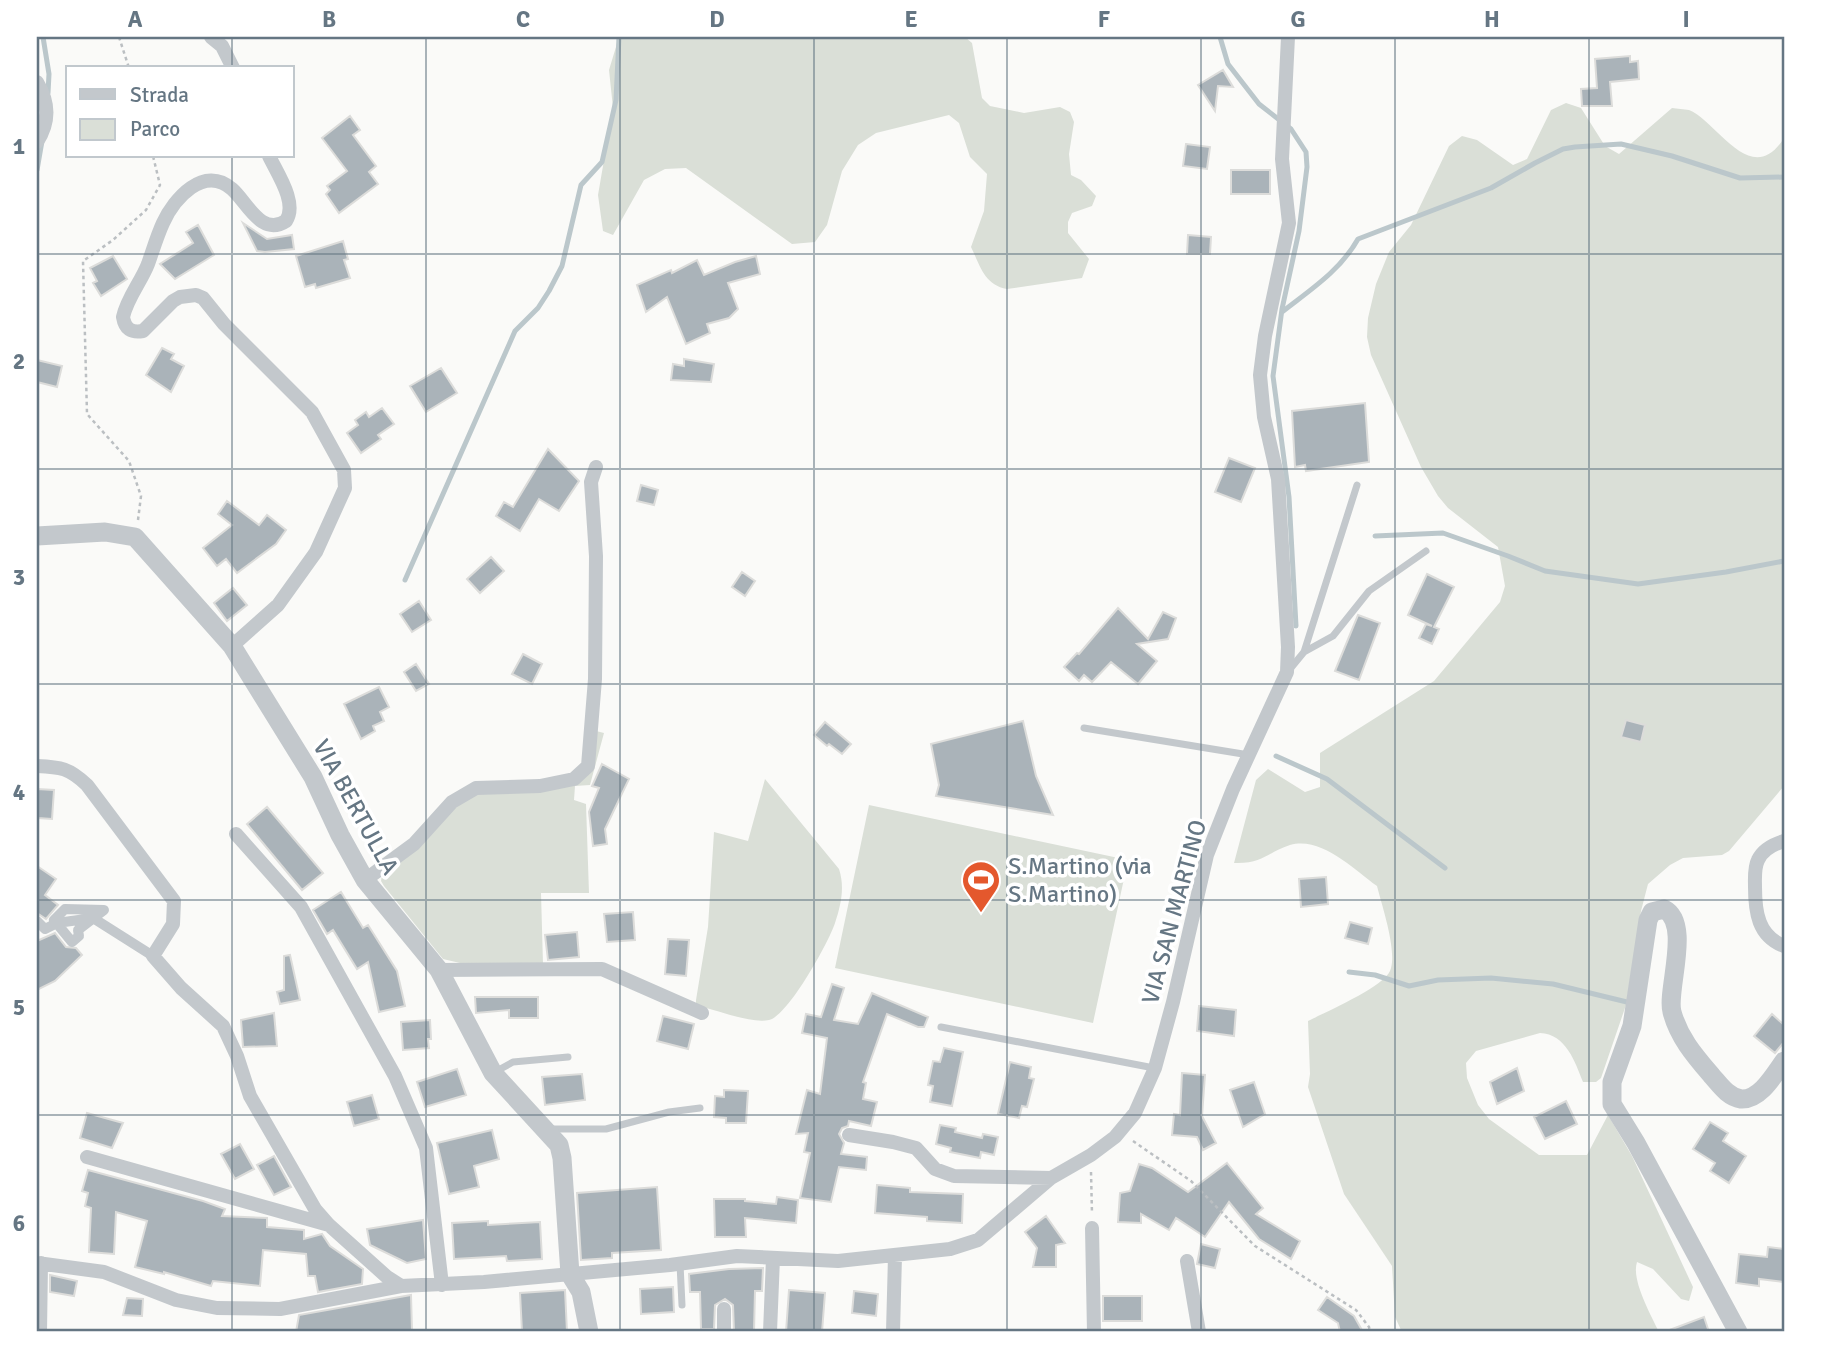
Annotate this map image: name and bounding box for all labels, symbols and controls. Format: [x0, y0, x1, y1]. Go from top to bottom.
text: A [128, 5, 143, 34]
text: B [322, 5, 336, 34]
text: C [516, 5, 530, 34]
text: D [709, 5, 725, 34]
text: E [904, 5, 918, 34]
text: F [1098, 5, 1110, 34]
text: G [1290, 5, 1306, 34]
text: H [1484, 5, 1500, 34]
text: I [1682, 5, 1690, 34]
legend [66, 66, 294, 158]
text: Strada [130, 82, 189, 108]
text: Parco [130, 116, 180, 142]
text: 1 [13, 132, 25, 161]
text: 2 [13, 347, 25, 376]
text: 3 [13, 563, 25, 592]
street label: VIA BERTULLA [306, 734, 406, 880]
text: 4 [13, 778, 25, 807]
street label: VIA SAN MARTINO [1135, 817, 1213, 1007]
place label: S.Martino (via S.Martino) [1008, 851, 1152, 909]
sports icon: S.Martino (via S.Martino) [960, 859, 1002, 914]
text: 5 [13, 993, 25, 1022]
text: 6 [13, 1209, 25, 1238]

